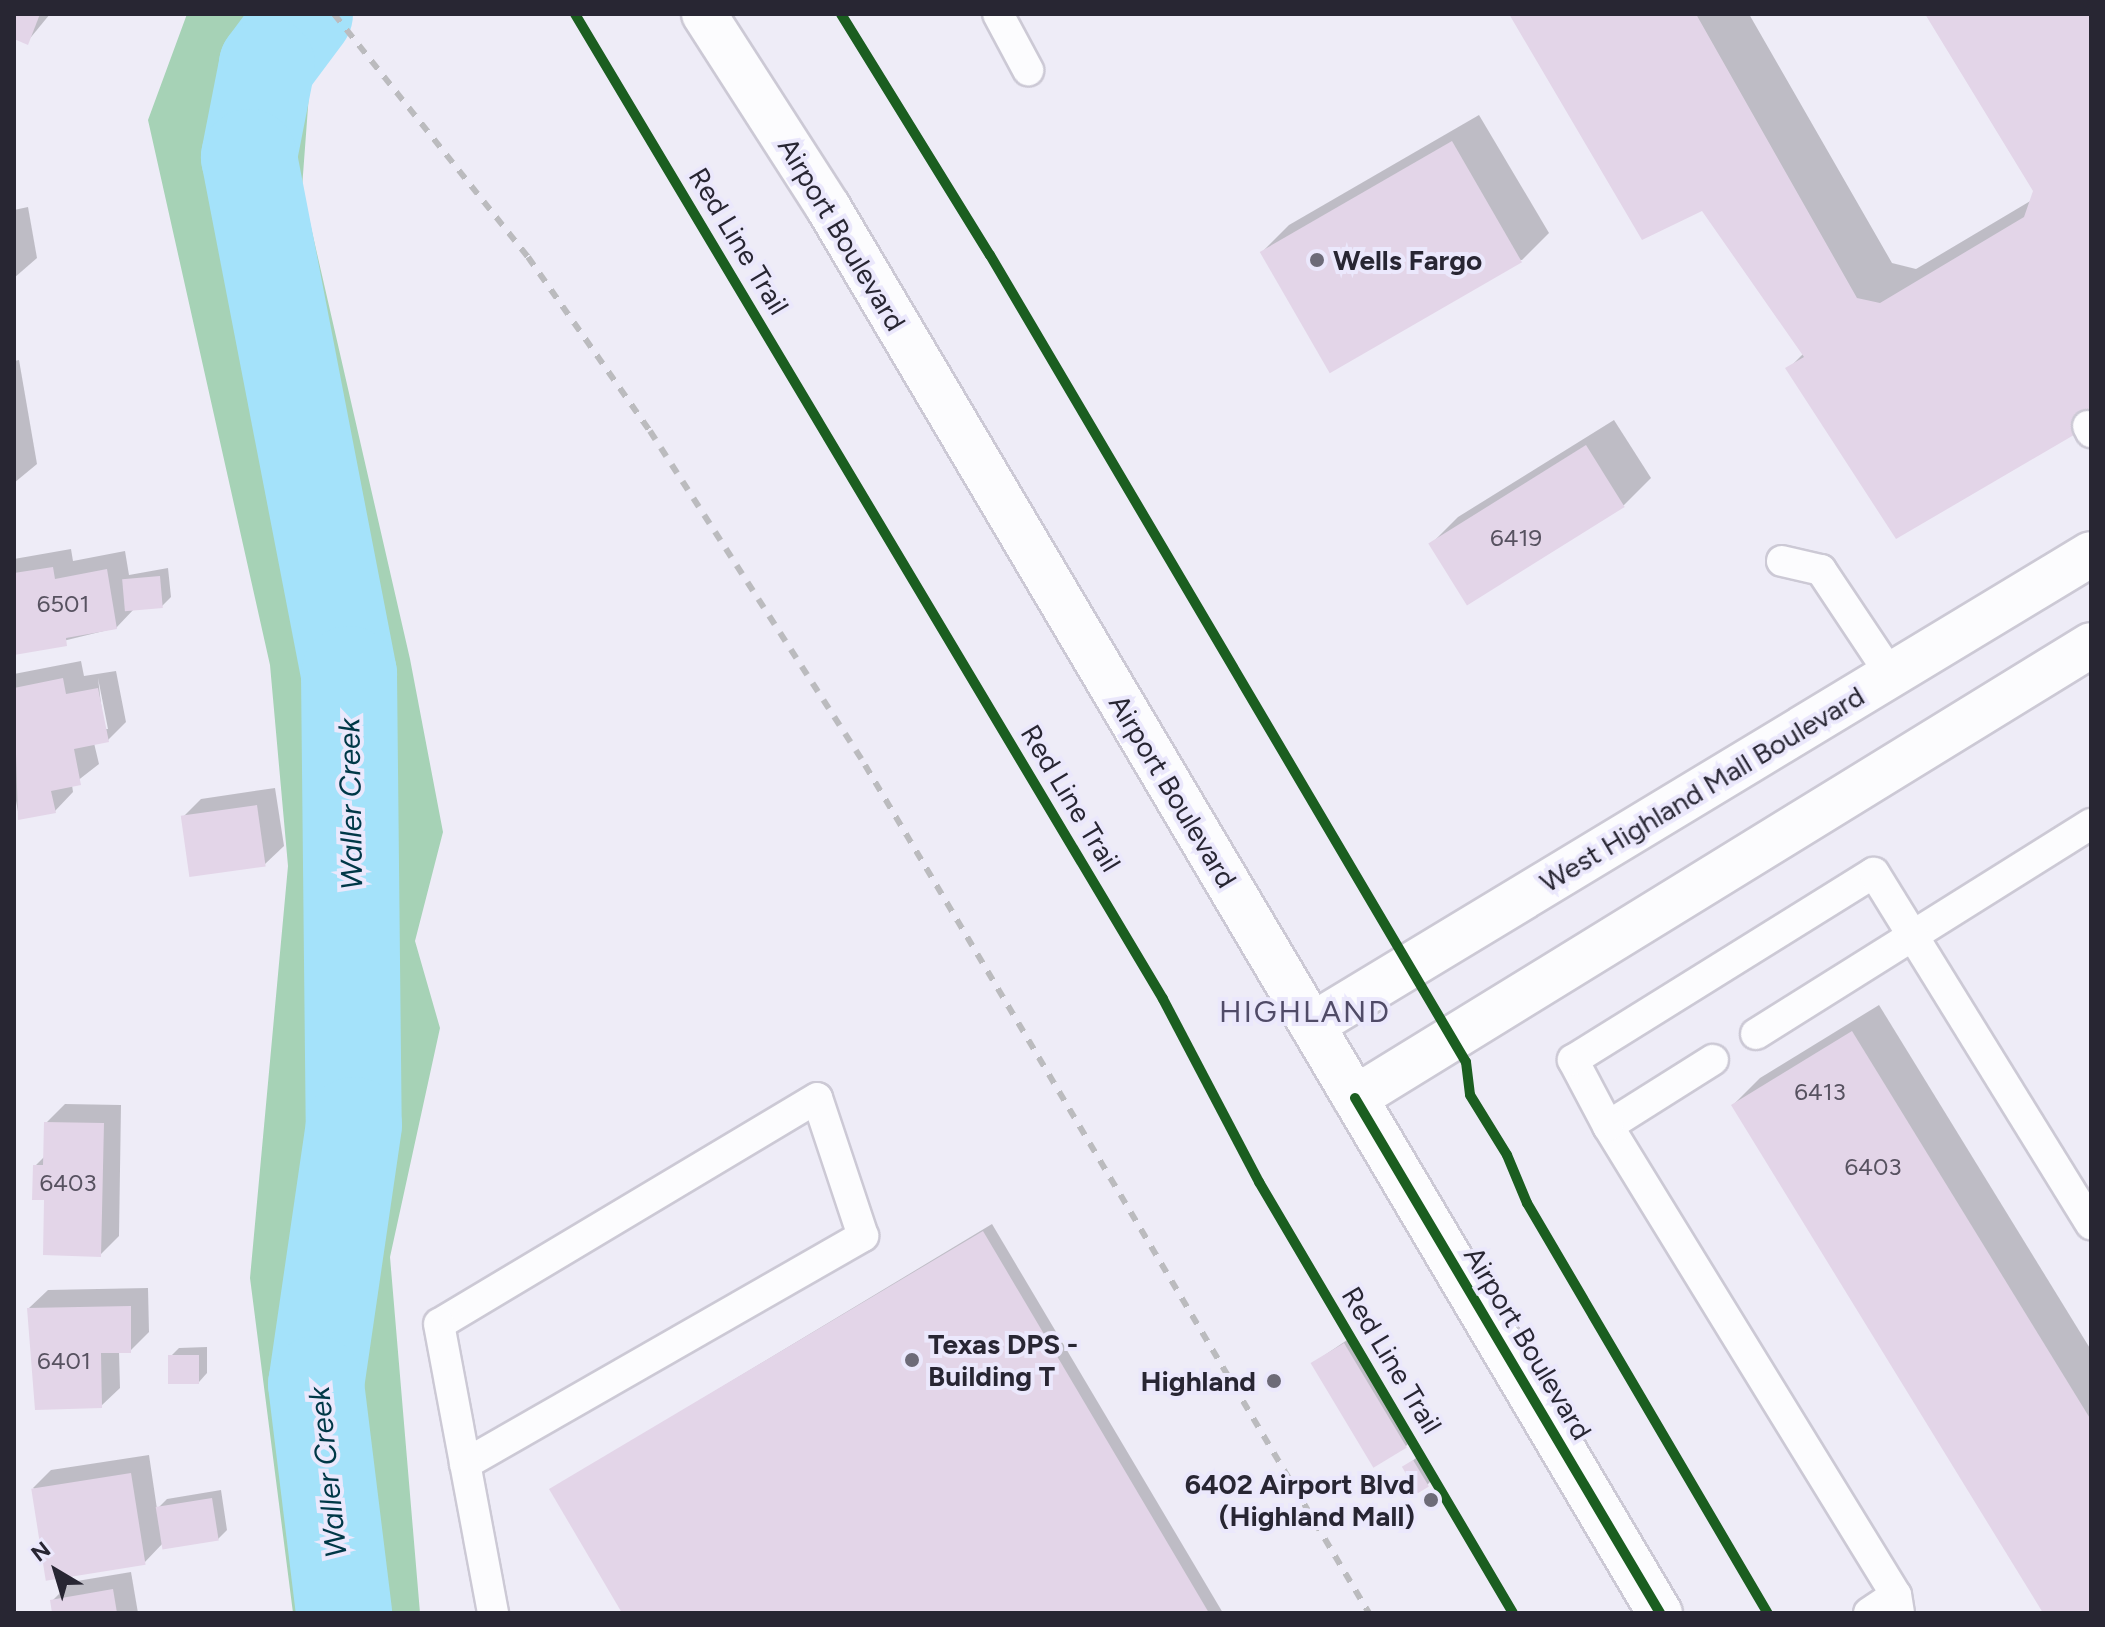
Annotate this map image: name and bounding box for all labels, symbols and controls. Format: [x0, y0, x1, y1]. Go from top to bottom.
street label: Airport Boulevard [771, 131, 913, 337]
street label: Red Line Trail [682, 161, 796, 321]
place label: Wells Fargo [1333, 243, 1482, 277]
marker: Wells Fargo [1308, 251, 1326, 269]
house number: 6419 [1490, 524, 1542, 552]
house number: 6501 [37, 590, 89, 618]
street label: West Highland Mall Boulevard [1534, 679, 1870, 899]
street label: Airport Boulevard [1102, 688, 1244, 894]
water label: Waller Creek [332, 718, 370, 890]
street label: Red Line Trail [1014, 718, 1128, 878]
district label: HIGHLAND [1219, 994, 1391, 1030]
house number: 6413 [1794, 1078, 1846, 1106]
house number: 6403 [1845, 1153, 1901, 1181]
house number: 6403 [40, 1169, 96, 1197]
street label: Airport Boulevard [1457, 1240, 1599, 1446]
street label: Red Line Trail [1335, 1280, 1449, 1440]
place label: Texas DPS - Building T [928, 1327, 1078, 1393]
house number: 6401 [37, 1347, 91, 1375]
marker: Texas DPS - Building T [903, 1351, 921, 1369]
place label: Highland [1141, 1364, 1256, 1398]
marker: Highland [1263, 1370, 1285, 1392]
water label: Waller Creek [301, 1385, 355, 1559]
place label: 6402 Airport Blvd (Highland Mall) [1185, 1467, 1415, 1533]
marker: 6402 Airport Blvd (Highland Mall) [1422, 1491, 1440, 1509]
north arrow [16, 1531, 96, 1611]
text: N [26, 1536, 56, 1568]

